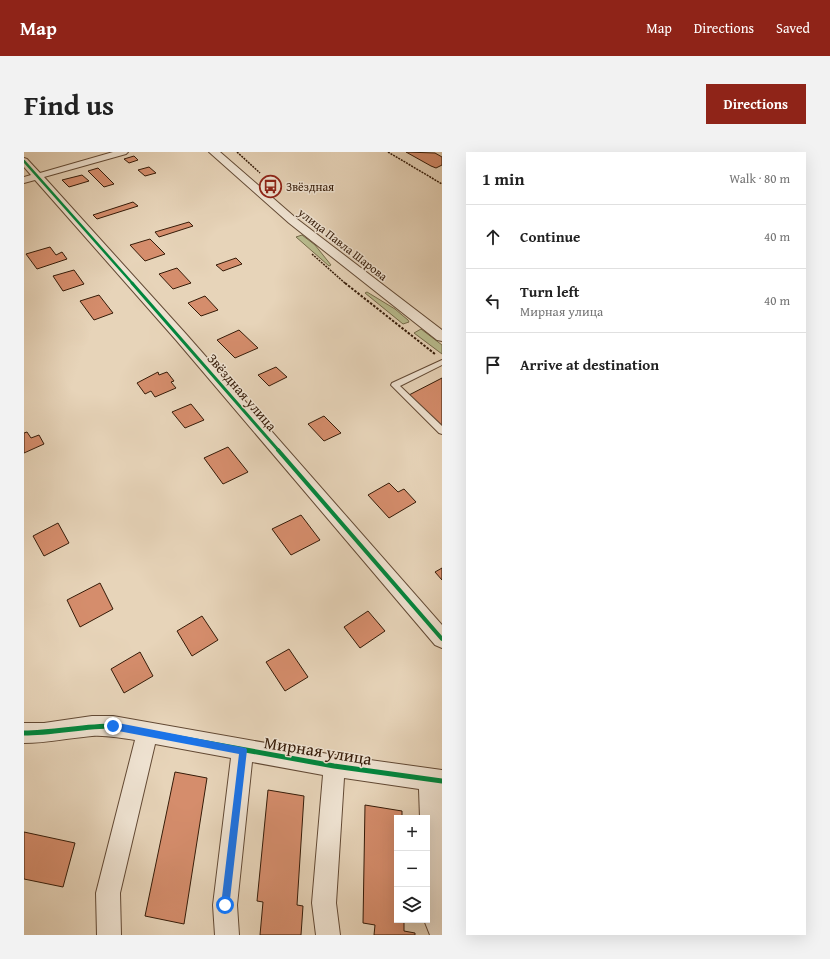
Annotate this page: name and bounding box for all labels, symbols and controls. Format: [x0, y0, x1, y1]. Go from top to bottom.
text: Map [20, 14, 57, 42]
text: Map [646, 18, 672, 38]
text: Directions [694, 18, 754, 38]
text: Saved [776, 18, 810, 38]
text: Find us [24, 84, 114, 125]
button: Directions [706, 84, 806, 124]
text: 1 min [482, 166, 524, 191]
text: Walk · 80 m [729, 169, 790, 188]
bus stop icon: Звёздная [257, 173, 283, 199]
place label: Звёздная [286, 178, 334, 195]
street label: улица Павла Шарова [294, 203, 391, 284]
icon: ahead [482, 226, 504, 248]
text: Continue [520, 226, 581, 247]
text: 40 m [764, 227, 790, 246]
text: Turn left [520, 281, 579, 302]
icon: left [482, 290, 504, 312]
text: 40 m [764, 291, 790, 310]
text: Мирная улица [520, 302, 603, 321]
street label: Звёздная улица [203, 349, 282, 435]
icon: arrive [482, 354, 504, 376]
text: Arrive at destination [520, 354, 659, 375]
route end [104, 717, 122, 735]
street label: Мирная улица [262, 729, 374, 771]
map controls [394, 815, 430, 923]
button: + [394, 815, 430, 851]
button: − [394, 851, 430, 887]
button: layers [394, 887, 430, 923]
route start [216, 896, 234, 914]

